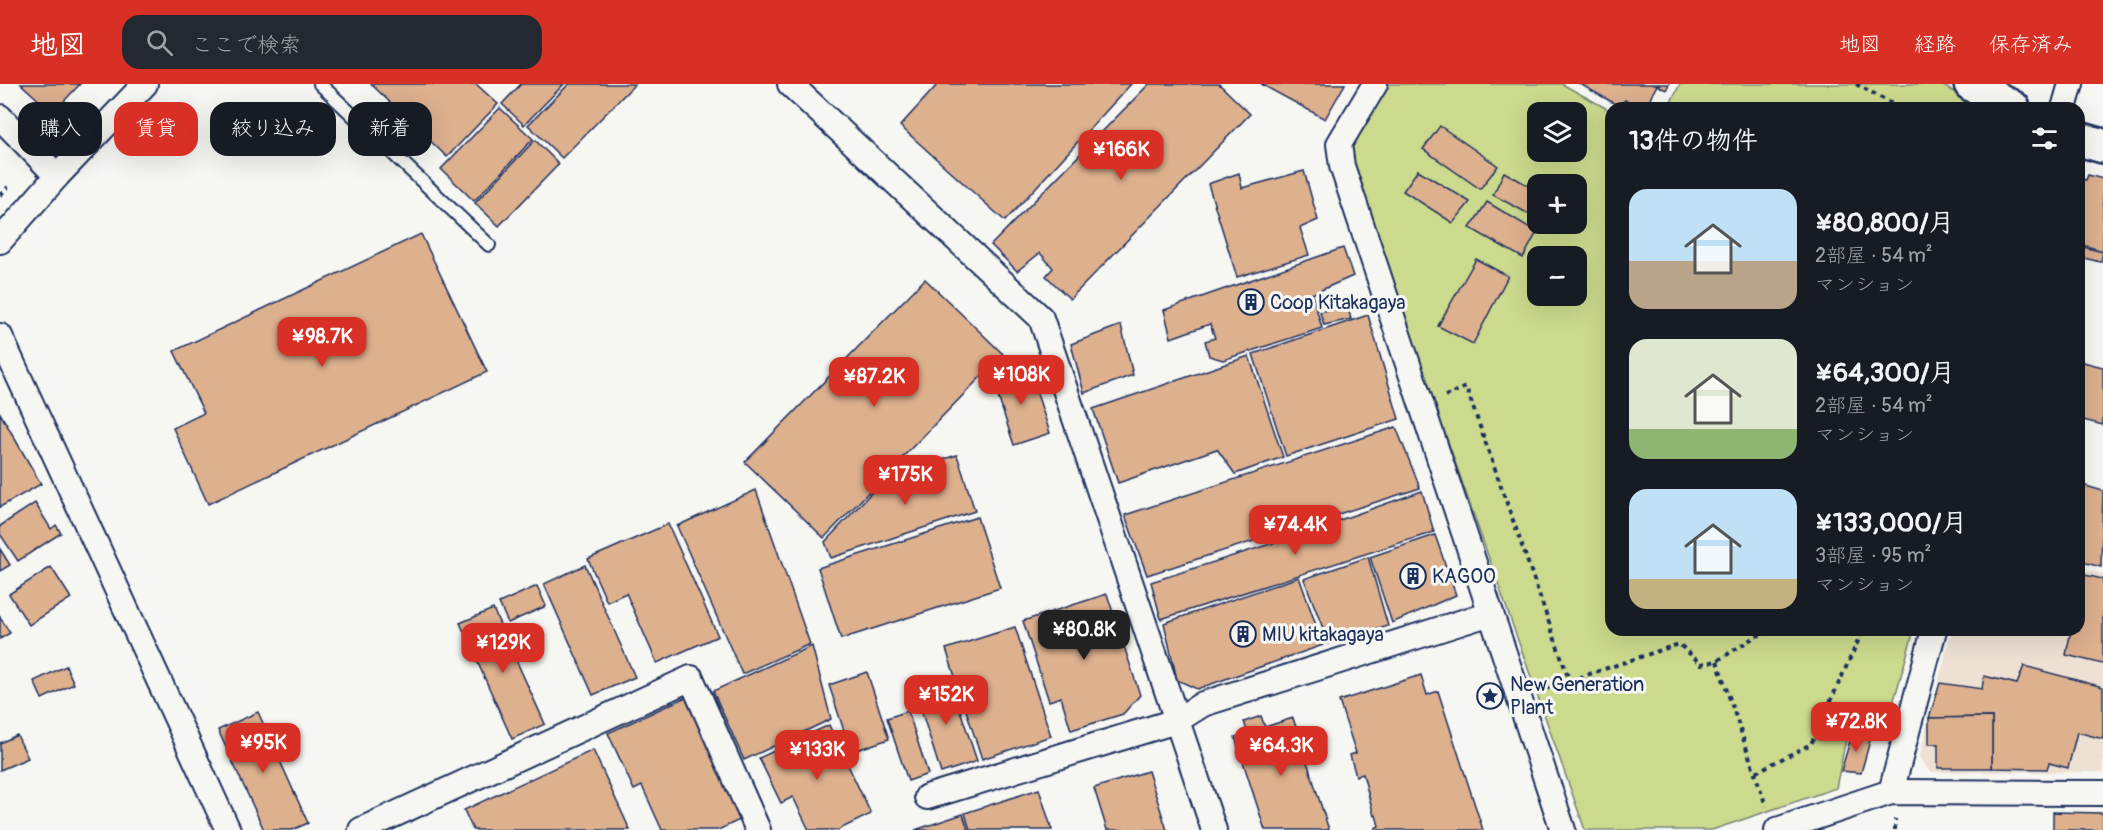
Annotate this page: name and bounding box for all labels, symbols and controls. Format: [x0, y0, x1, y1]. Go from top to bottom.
search box [122, 15, 542, 69]
icon: search [143, 26, 176, 59]
text: 地図 [30, 28, 86, 63]
text: ここで検索 [191, 31, 301, 59]
text: 地図 [1839, 31, 1881, 58]
text: 経路 [1914, 31, 1956, 58]
text: 保存済み [1989, 31, 2073, 58]
chip: 購入 [18, 102, 102, 156]
chip: 賃貸 [114, 102, 198, 156]
chip: 絞り込み [210, 102, 336, 156]
chip: 新着 [348, 102, 432, 156]
map controls [1527, 102, 1587, 306]
button: layers [1527, 102, 1587, 162]
icon: filters [2028, 122, 2061, 155]
text: 13件の物件 [1629, 125, 1758, 157]
pin: ¥166K [1079, 130, 1163, 181]
text: ¥166K [1092, 137, 1150, 162]
button: + [1527, 174, 1587, 234]
text: ¥80,800/月 [1815, 207, 1954, 239]
icon: home [1677, 213, 1749, 285]
text: 2部屋 · 54 m² [1815, 243, 1933, 268]
button: − [1527, 246, 1587, 306]
text: マンション [1815, 272, 1914, 297]
building icon: Coop Kitakagaya [1236, 287, 1266, 317]
place label: Coop Kitakagaya [1270, 290, 1406, 315]
pin: ¥98.7K [273, 317, 371, 368]
text: ¥98.7K [291, 324, 353, 349]
pin: ¥108K [979, 355, 1063, 406]
pin: ¥87.2K [825, 357, 923, 408]
text: ¥64,300/月 [1815, 357, 1955, 389]
text: ¥108K [992, 362, 1050, 387]
icon: home [1677, 363, 1749, 435]
text: ¥87.2K [843, 364, 905, 389]
text: 2部屋 · 54 m² [1815, 393, 1933, 418]
text: マンション [1815, 422, 1914, 447]
pin: ¥175K [863, 455, 947, 506]
text: ¥175K [877, 462, 933, 487]
pin: ¥74.4K [1246, 505, 1344, 556]
text: ¥133,000/月 [1815, 507, 1967, 539]
text: ¥74.4K [1263, 512, 1327, 537]
icon: home [1677, 513, 1749, 585]
text: 3部屋 · 95 m² [1815, 543, 1931, 568]
building icon: KAGOO [1398, 561, 1428, 591]
place label: KAGOO [1432, 564, 1496, 589]
text: マンション [1815, 572, 1914, 597]
pin: ¥80.8K [1035, 610, 1133, 661]
text: ¥80.8K [1052, 617, 1116, 642]
building icon: MIU kitakagaya [1228, 619, 1258, 649]
place label: MIU kitakagaya [1262, 622, 1384, 647]
pin: ¥129K [461, 623, 545, 674]
text: ¥129K [475, 630, 531, 655]
place label: New Generation Plant [1510, 672, 1644, 720]
pin: ¥152K [904, 675, 988, 726]
place icon: New Generation Plant [1475, 681, 1505, 711]
text: ¥152K [918, 682, 974, 707]
pin: ¥72.8K [1807, 702, 1905, 753]
text: ¥72.8K [1825, 709, 1887, 734]
pin: ¥95K [227, 723, 299, 774]
pin: ¥64.3K [1232, 726, 1330, 777]
text: ¥95K [239, 730, 287, 755]
pin: ¥133K [775, 730, 859, 781]
text: ¥64.3K [1249, 733, 1313, 758]
text: ¥133K [789, 737, 845, 762]

